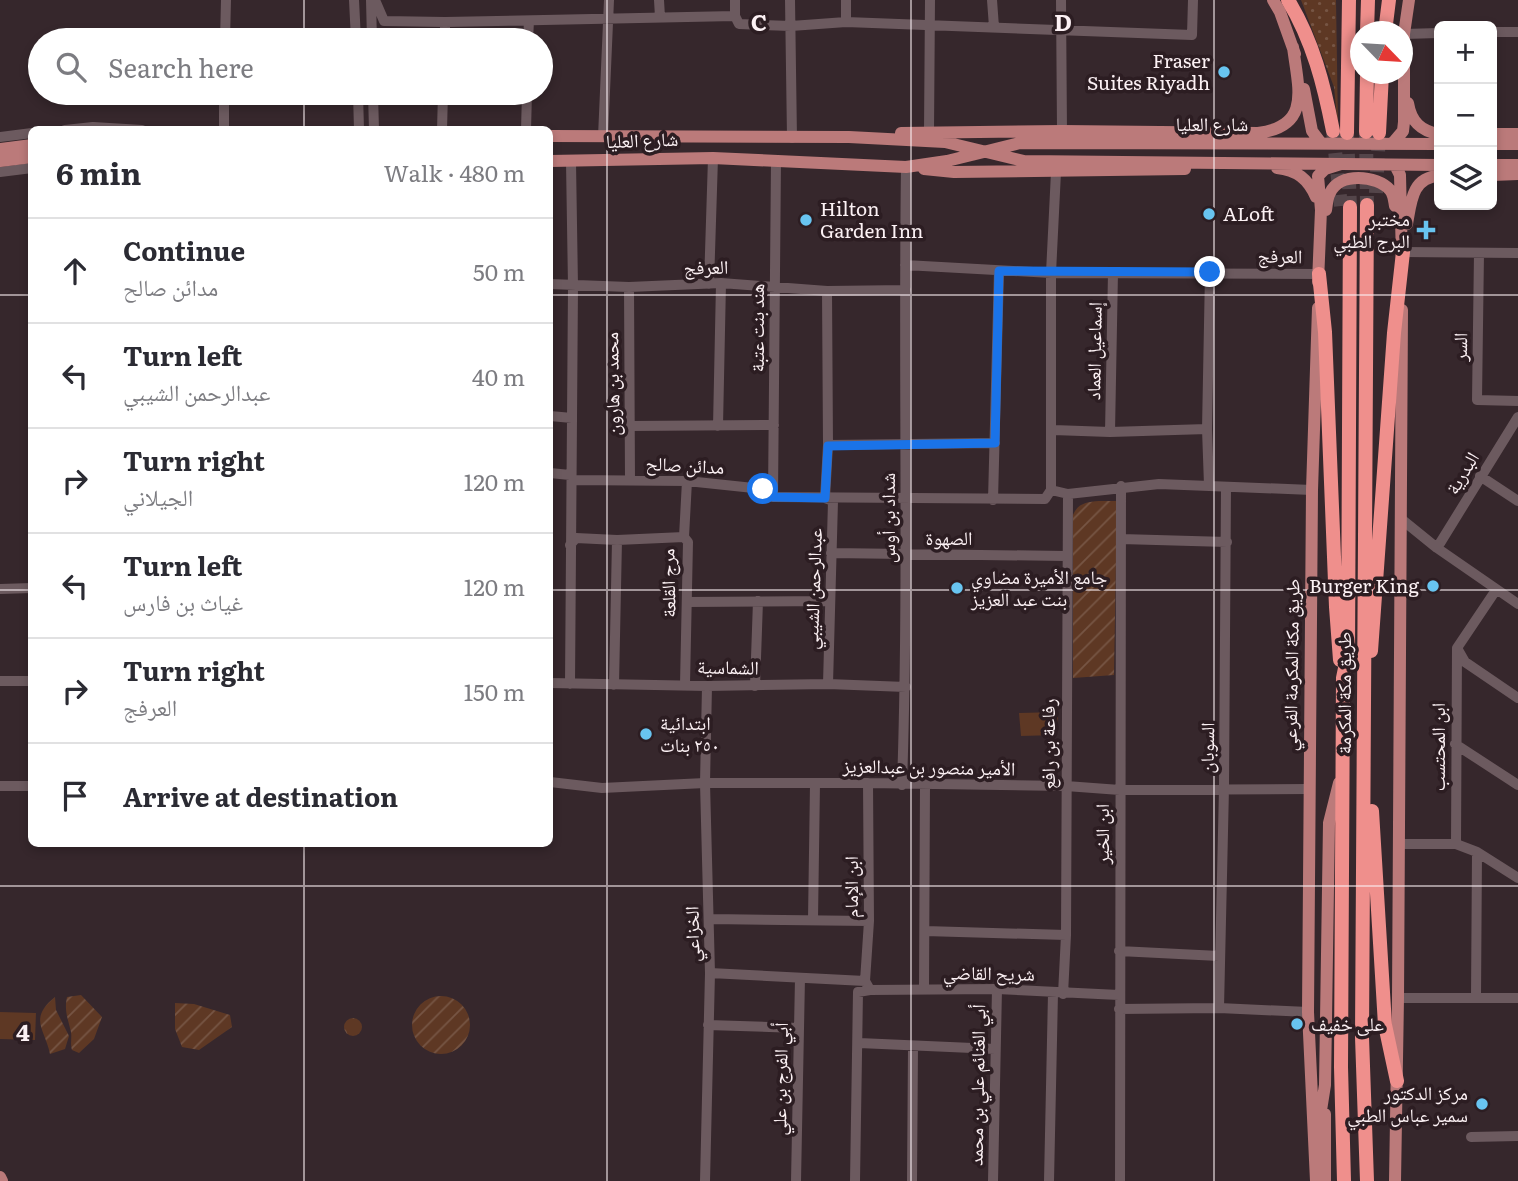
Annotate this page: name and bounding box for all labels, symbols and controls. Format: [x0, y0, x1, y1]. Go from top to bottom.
text: C [751, 4, 767, 38]
text: D [1054, 4, 1072, 38]
north arrow [1350, 21, 1413, 84]
map controls [1434, 21, 1497, 210]
button: + [1434, 21, 1497, 84]
search box [28, 28, 553, 105]
place label: Fraser Suites Riyadh [1087, 46, 1210, 96]
text: Search here [108, 47, 254, 86]
icon: search [52, 48, 90, 86]
marker: Fraser Suites Riyadh [1216, 64, 1232, 80]
button: − [1434, 84, 1497, 147]
street label: شارع العليا [1176, 109, 1248, 137]
street label: شارع العليا [605, 124, 679, 154]
button: layers [1434, 147, 1497, 210]
text: 6 min [56, 150, 141, 194]
text: Walk · 480 m [384, 155, 525, 189]
place label: Hilton Garden Inn [820, 194, 923, 244]
place label: ALoft [1223, 199, 1274, 227]
place label: مختبر البرج الطبي [1333, 204, 1410, 257]
marker: ALoft [1201, 206, 1217, 222]
marker: Hilton Garden Inn [798, 212, 814, 228]
marker: مختبر البرج الطبي [1416, 220, 1436, 240]
text: Continue [123, 230, 245, 269]
street label: العرفج [1257, 241, 1303, 269]
icon: ahead [56, 252, 94, 290]
street label: العرفج [683, 252, 729, 280]
text: 50 m [473, 254, 525, 288]
route end [1194, 256, 1225, 287]
text: مدائن صالح [123, 269, 218, 303]
street label: هند بنت عتبة [742, 284, 770, 372]
street label: إسماعيل العماد [1078, 302, 1109, 400]
street label: محمد بن هارون [596, 332, 626, 436]
street label: السر [1445, 332, 1473, 363]
text: Turn left [123, 335, 242, 374]
icon: left [56, 357, 94, 395]
text: 40 m [472, 359, 525, 393]
text: عبدالرحمن الشيبي [123, 374, 270, 408]
text: Turn right [123, 440, 265, 479]
street label: البدرية [1437, 446, 1485, 499]
street label: مدائن صالح [645, 448, 725, 480]
icon: right [56, 462, 94, 500]
text: 120 m [464, 464, 525, 498]
route start [747, 473, 778, 504]
street label: شداد بن أوس [873, 473, 901, 563]
text: الجيلاني [123, 479, 193, 513]
street label: الصهوة [925, 523, 973, 551]
street label: عبدالرحمن الشيبي [796, 527, 831, 650]
text: Turn left [123, 545, 242, 584]
street label: مرج القلعة [652, 548, 682, 618]
place label: جامع الأميرة مضاوي بنت عبد العزيز [970, 562, 1107, 612]
icon: left [56, 567, 94, 605]
text: 120 m [464, 569, 525, 603]
place label: Burger King [1309, 571, 1419, 599]
street label: طريق مكة المكرمة الفرعي [1274, 578, 1308, 752]
marker: Burger King [1425, 578, 1441, 594]
marker: جامع الأميرة مضاوي بنت عبد العزيز [949, 580, 965, 596]
text: غياث بن فارس [123, 584, 243, 618]
street label: طريق مكة المكرمة [1329, 632, 1357, 754]
text: Turn right [123, 650, 265, 689]
street label: الشماسية [697, 651, 759, 681]
icon: right [56, 672, 94, 710]
text: 150 m [464, 674, 525, 708]
text: العرفج [123, 689, 177, 723]
street label: رفاعة بن رافع [1033, 698, 1061, 790]
street label: ابن المحتسب [1423, 703, 1451, 791]
place label: ابتدائية ٢٥٠ بنات [660, 708, 720, 758]
street label: السوبان [1192, 722, 1220, 774]
marker: ابتدائية ٢٥٠ بنات [638, 726, 654, 742]
street label: الأمير منصور بن عبدالعزيز [841, 750, 1016, 782]
text: Arrive at destination [123, 776, 398, 815]
icon: arrive [56, 777, 94, 815]
street label: ابن الخير [1087, 804, 1115, 865]
street label: ابن الإمام [836, 856, 865, 918]
street label: الخزاعي [677, 906, 708, 962]
street label: شريح القاضي [943, 957, 1035, 990]
street label: أبي الغنائم علي بن محمد [961, 1004, 994, 1166]
place label: على خفيف [1311, 1009, 1384, 1037]
text: 4 [16, 1014, 30, 1048]
marker: على خفيف [1289, 1016, 1305, 1032]
street label: أبي الفرج بن علي [764, 1022, 797, 1136]
place label: مركز الدكتور سمير عباس الطبي [1347, 1078, 1468, 1131]
marker: مركز الدكتور سمير عباس الطبي [1474, 1096, 1490, 1112]

